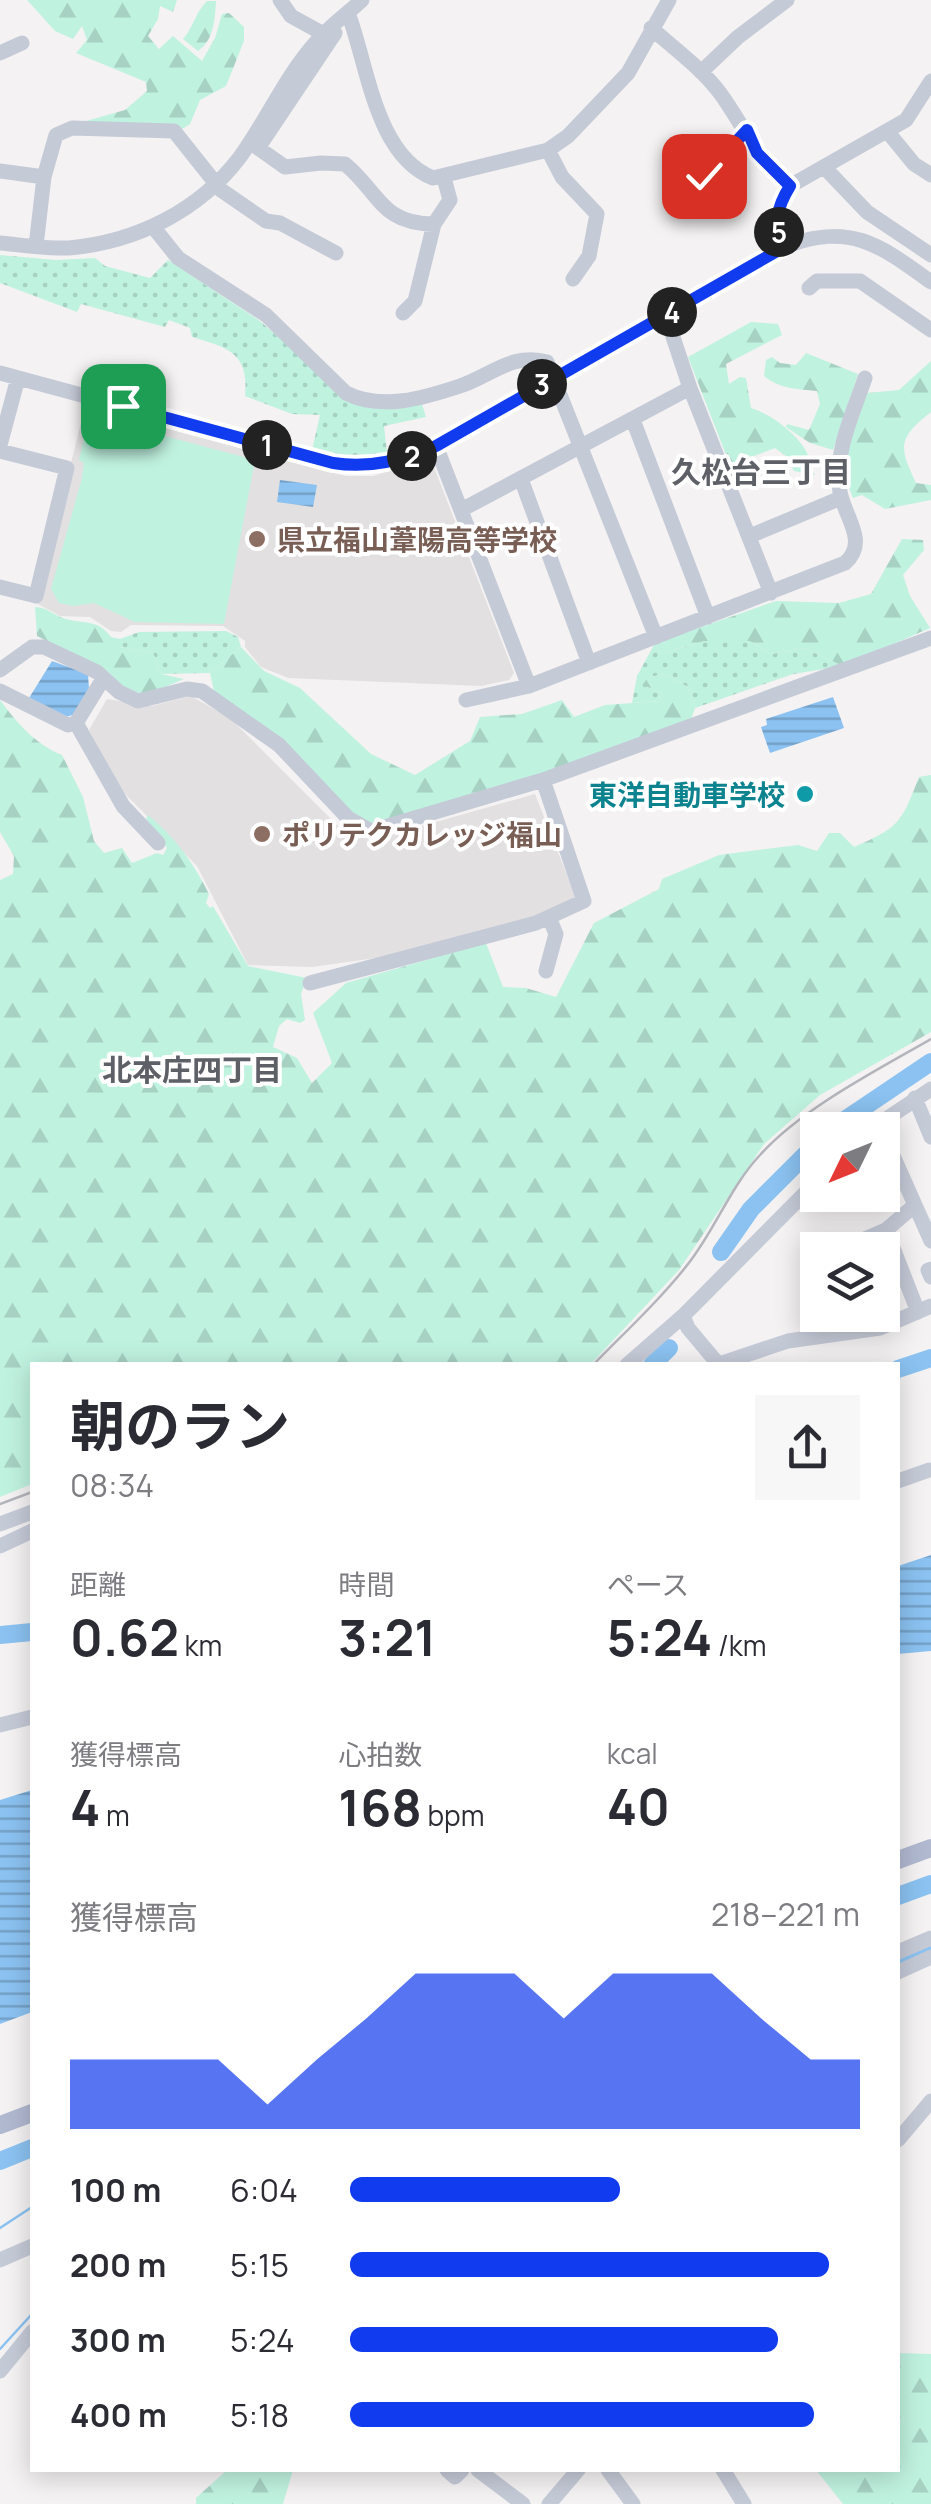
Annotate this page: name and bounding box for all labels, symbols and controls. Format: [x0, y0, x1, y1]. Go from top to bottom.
pin [662, 134, 747, 219]
icon: check [677, 149, 732, 204]
pin: 5 [754, 207, 804, 257]
text: 5 [771, 213, 787, 251]
pin: 4 [647, 287, 697, 337]
text: 4 [663, 293, 681, 331]
pin: 3 [517, 359, 567, 409]
pin [81, 364, 166, 449]
text: 3 [534, 365, 550, 403]
icon: arrive [96, 379, 151, 434]
pin: 1 [242, 420, 292, 470]
text: 1 [261, 426, 273, 464]
pin: 2 [387, 431, 437, 481]
text: 2 [404, 437, 420, 475]
district label: 久松台三丁目 [671, 451, 851, 492]
place label: 県立福山葦陽高等学校 [277, 520, 557, 558]
marker: 県立福山葦陽高等学校 [246, 528, 268, 550]
place label: 東洋自動車学校 [589, 775, 785, 813]
marker: 東洋自動車学校 [794, 783, 816, 805]
place label: ポリテクカレッジ福山 [282, 815, 562, 853]
marker: ポリテクカレッジ福山 [251, 823, 273, 845]
district label: 北本庄四丁目 [102, 1049, 282, 1090]
north arrow [800, 1112, 900, 1212]
map controls [800, 1112, 900, 1332]
button: layers [800, 1232, 900, 1332]
text: 朝のラン [70, 1387, 290, 1463]
button: share [755, 1395, 860, 1500]
text: 08:34 [70, 1463, 154, 1507]
text: 距離 [70, 1565, 126, 1603]
text: 時間 [338, 1565, 394, 1603]
text: ペース [607, 1565, 689, 1603]
text: 0.62 [70, 1603, 179, 1671]
text: 3:21 [338, 1603, 436, 1671]
text: 5:24 [607, 1603, 712, 1671]
text: km [179, 1626, 222, 1664]
text: /km [712, 1626, 766, 1664]
text: kcal [607, 1734, 658, 1772]
text: 獲得標高 [70, 1735, 182, 1773]
text: 心拍数 [338, 1735, 422, 1773]
text: 40 [607, 1772, 670, 1840]
text: 4 [70, 1773, 100, 1841]
text: 168 [338, 1773, 422, 1841]
text: m [100, 1796, 130, 1834]
text: bpm [422, 1796, 484, 1834]
text: 218–221 m [711, 1892, 860, 1936]
text: 獲得標高 [70, 1895, 198, 1939]
text: 100 m [70, 2168, 161, 2212]
text: 6:04 [230, 2168, 298, 2212]
text: 200 m [70, 2243, 166, 2287]
text: 5:15 [230, 2243, 289, 2287]
text: 300 m [70, 2318, 166, 2362]
text: 5:24 [230, 2318, 295, 2362]
text: 400 m [70, 2393, 167, 2437]
text: 5:18 [230, 2393, 289, 2437]

